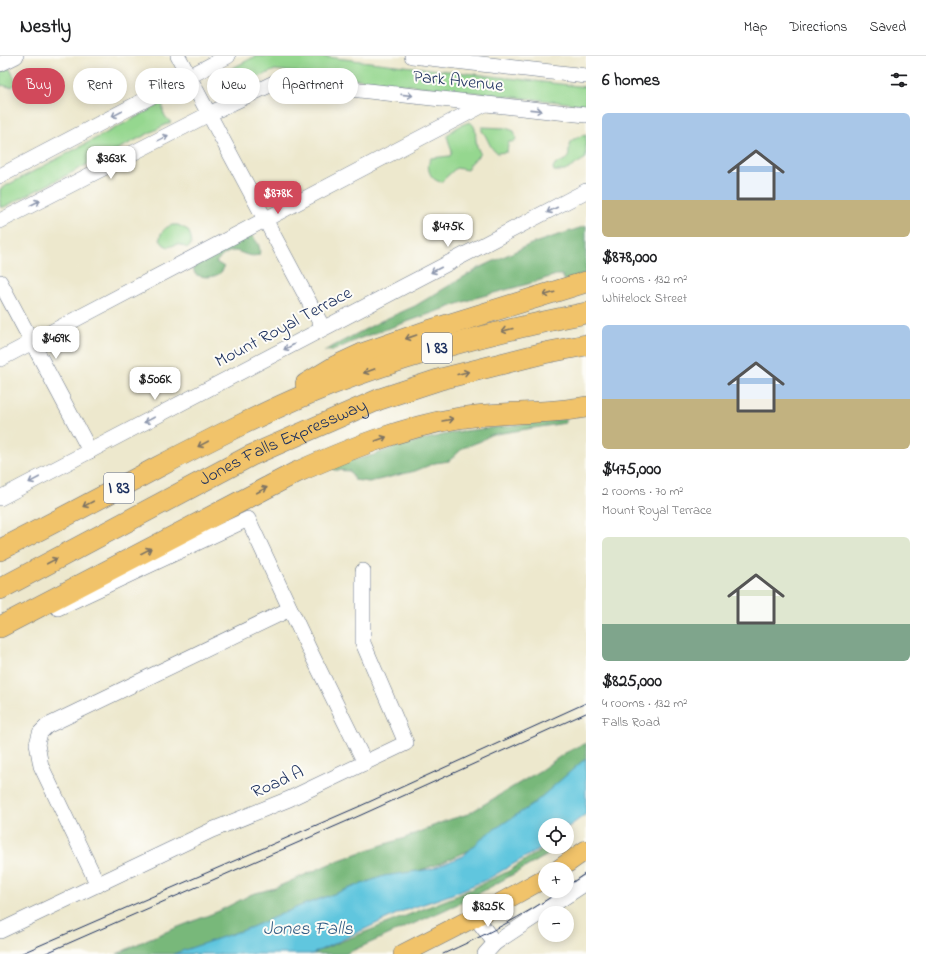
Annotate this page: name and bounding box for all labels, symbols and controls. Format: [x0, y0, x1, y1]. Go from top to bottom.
text: Nestly [20, 14, 71, 41]
text: Map [744, 17, 767, 38]
text: Directions [789, 17, 847, 38]
text: Saved [869, 17, 906, 38]
street label: Park Avenue [411, 64, 505, 100]
chip: Buy [12, 68, 65, 104]
chip: Rent [73, 68, 127, 104]
chip: Filters [135, 68, 199, 104]
chip: New [207, 68, 260, 104]
chip: Apartment [268, 68, 358, 104]
text: 6 homes [602, 68, 660, 93]
icon: filters [888, 69, 910, 91]
one-way arrow [400, 91, 413, 99]
one-way arrow [530, 106, 543, 113]
one-way arrow [111, 111, 123, 118]
one-way arrow [157, 133, 169, 141]
icon: home [720, 139, 792, 211]
pin: $363K [83, 146, 139, 180]
text: $363K [96, 149, 126, 168]
pin: $878K [250, 181, 306, 215]
text: $878K [263, 184, 293, 203]
one-way arrow [28, 199, 40, 207]
one-way arrow [546, 207, 558, 214]
pin: $475K [420, 214, 476, 248]
text: $475K [432, 217, 464, 236]
text: $878,000 [602, 245, 657, 270]
one-way arrow [431, 267, 443, 274]
text: 4 rooms · 132 m² [602, 270, 687, 289]
street label: Mount Royal Terrace [211, 280, 358, 375]
text: Whitelock Street [602, 289, 687, 308]
one-way arrow [543, 291, 556, 298]
pin: $469K [28, 326, 84, 360]
one-way arrow [501, 327, 514, 335]
text: $469K [41, 329, 71, 348]
one-way arrow [406, 333, 418, 341]
road number: I 83 [422, 333, 452, 363]
one-way arrow [283, 343, 295, 351]
icon: home [720, 351, 792, 423]
pin: $506K [127, 367, 183, 401]
one-way arrow [363, 367, 375, 375]
one-way arrow [456, 369, 469, 377]
text: $506K [139, 370, 171, 389]
street label: Jones Falls Expressway [195, 393, 372, 493]
one-way arrow [143, 416, 155, 424]
one-way arrow [441, 416, 454, 424]
one-way arrow [374, 435, 386, 443]
one-way arrow [198, 440, 210, 448]
text: $475,000 [602, 457, 661, 482]
road number: I 83 [104, 473, 134, 503]
one-way arrow [28, 477, 40, 484]
text: 2 rooms · 70 m² [602, 482, 683, 501]
one-way arrow [255, 486, 267, 494]
one-way arrow [82, 501, 94, 508]
text: Mount Royal Terrace [602, 501, 712, 520]
one-way arrow [140, 546, 152, 554]
one-way arrow [46, 557, 58, 565]
icon: home [720, 563, 792, 635]
text: $825,000 [602, 669, 662, 694]
text: 4 rooms · 132 m² [602, 694, 687, 713]
text: Falls Road [602, 713, 660, 732]
street label: Road A [248, 760, 308, 806]
map controls [538, 818, 574, 942]
button: locate [538, 818, 574, 854]
button: + [538, 862, 574, 898]
pin: $825K [460, 894, 516, 928]
text: $825K [472, 897, 504, 916]
button: − [538, 906, 574, 942]
water label: Jones Falls [263, 916, 353, 943]

